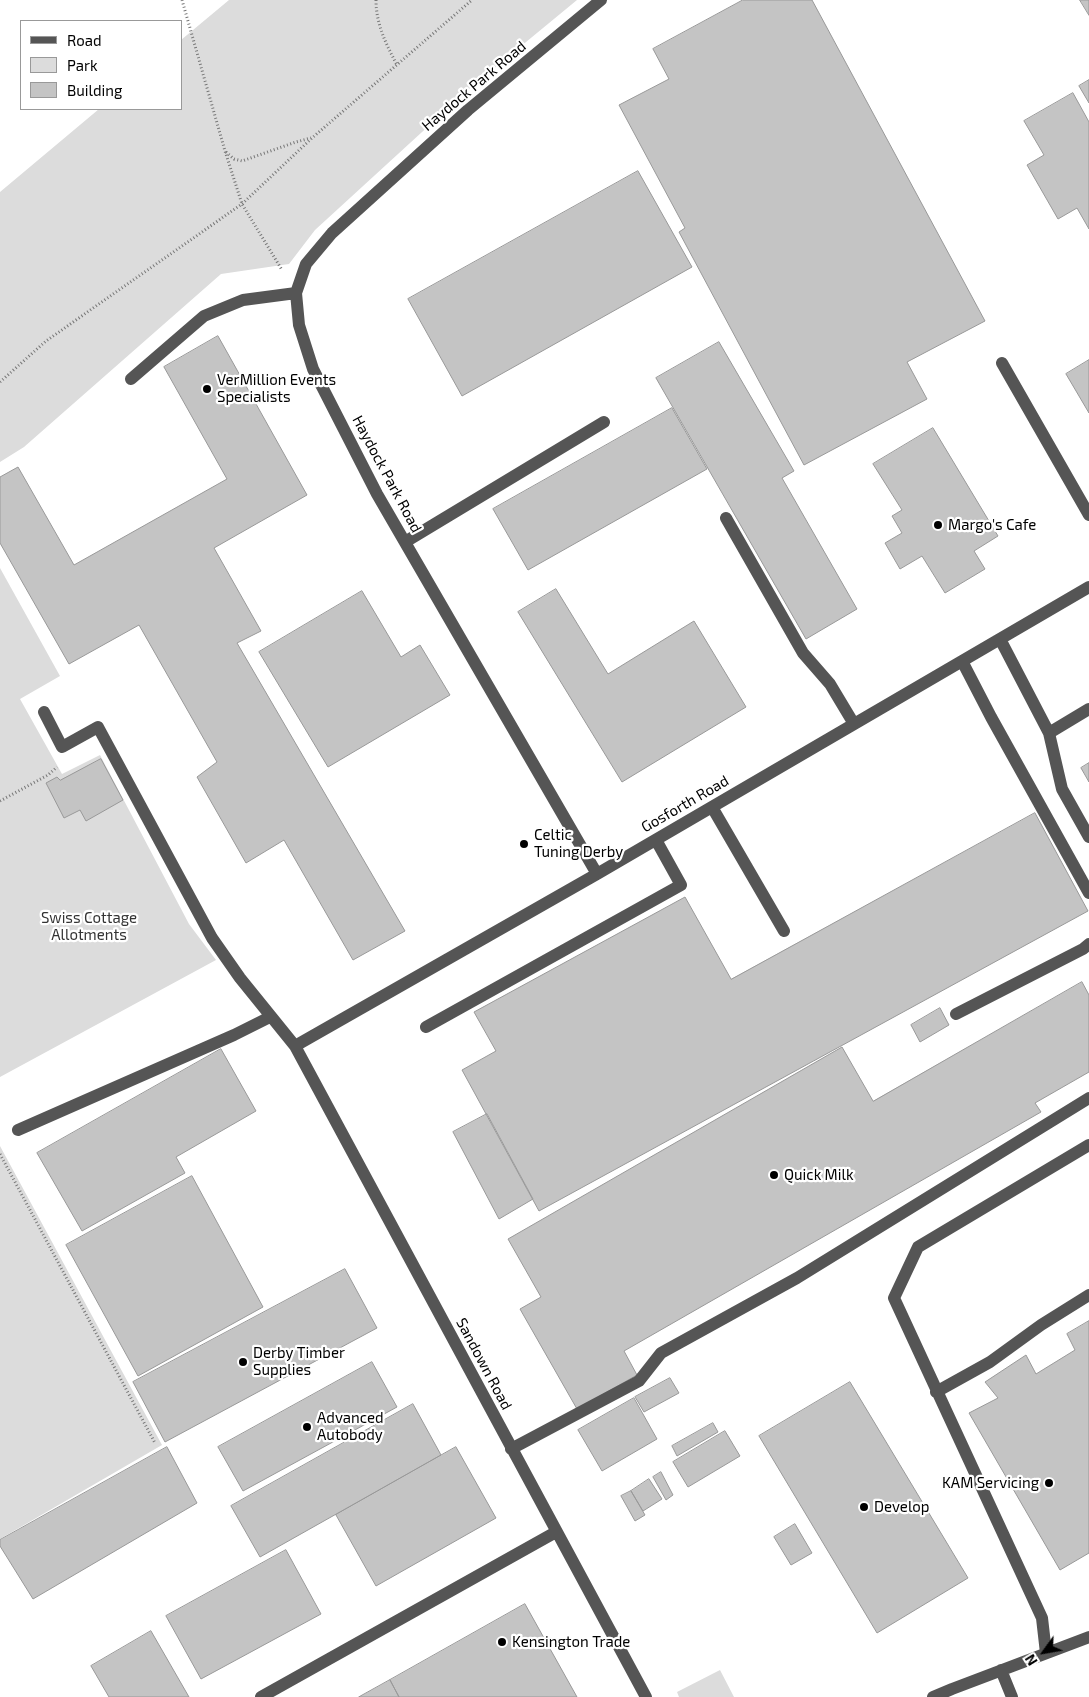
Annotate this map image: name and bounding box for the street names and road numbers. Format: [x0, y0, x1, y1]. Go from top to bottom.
street label: Haydock Park Road [418, 37, 530, 135]
street label: Haydock Park Road [349, 412, 425, 536]
street label: Gosforth Road [638, 772, 732, 836]
street label: Sandown Road [452, 1315, 516, 1413]

